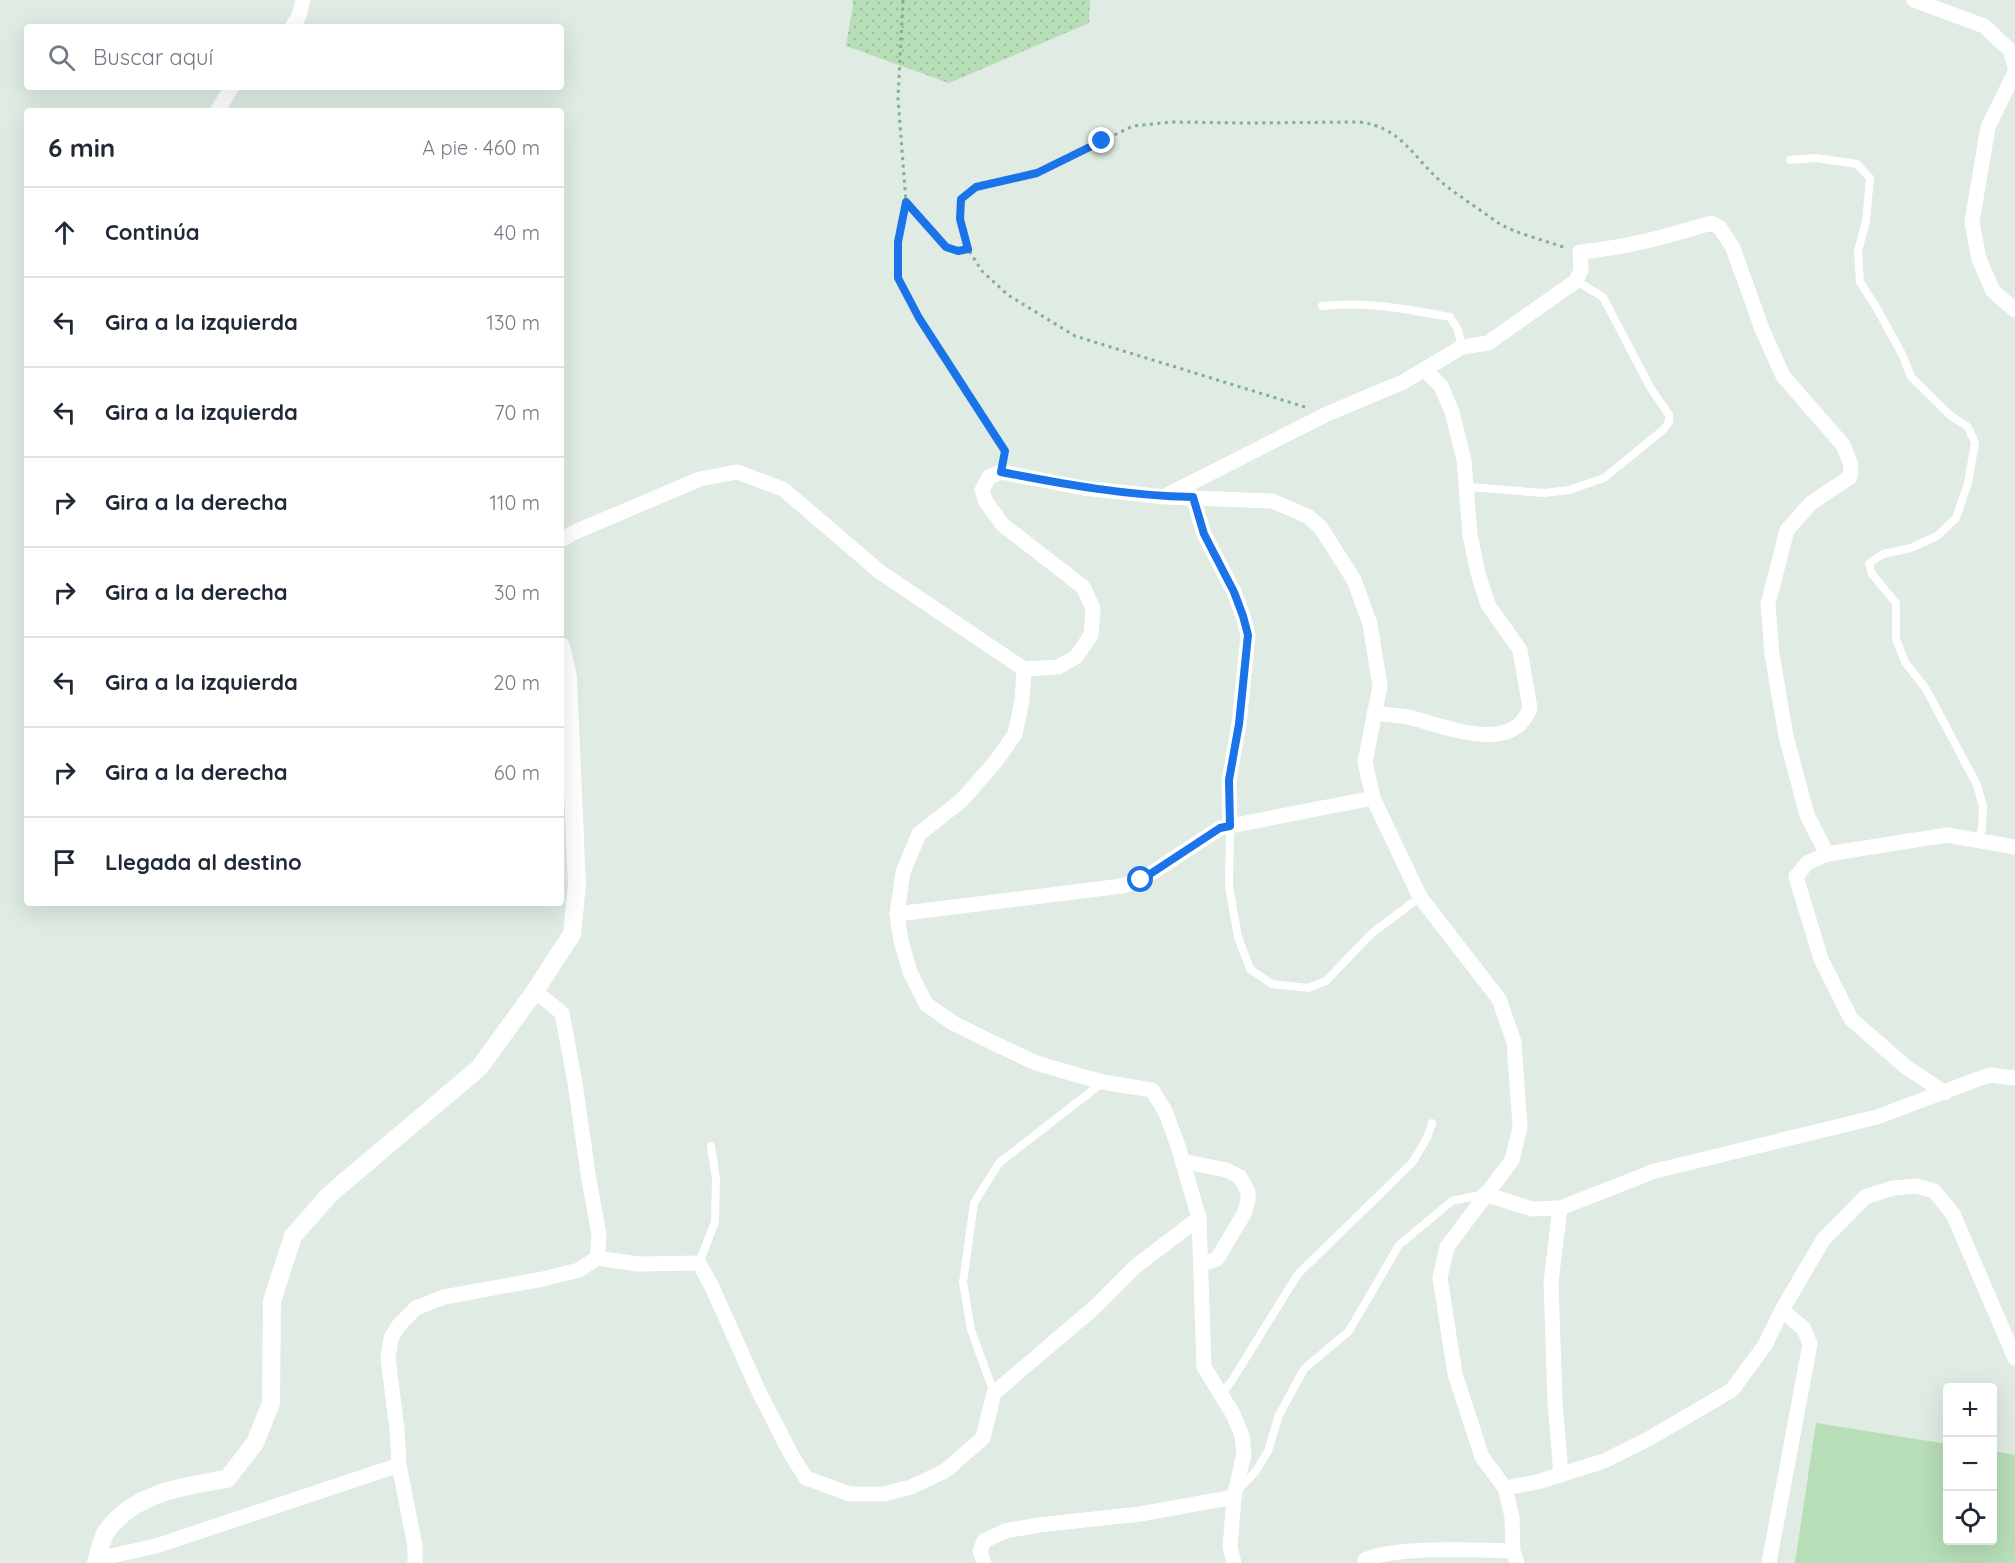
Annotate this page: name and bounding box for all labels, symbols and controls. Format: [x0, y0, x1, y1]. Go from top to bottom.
search box [24, 24, 564, 90]
icon: search [45, 41, 78, 74]
text: Buscar aquí [93, 43, 213, 71]
route end [1088, 127, 1114, 153]
text: 6 min [48, 131, 115, 164]
text: A pie · 460 m [422, 135, 540, 160]
icon: ahead [48, 216, 81, 249]
text: Continúa [105, 218, 200, 246]
text: 40 m [494, 220, 540, 245]
icon: left [48, 306, 81, 339]
text: Gira a la izquierda [105, 308, 298, 336]
text: 130 m [487, 310, 540, 335]
icon: left [48, 396, 81, 429]
text: Gira a la izquierda [105, 398, 298, 426]
text: 70 m [494, 400, 540, 425]
icon: right [48, 486, 81, 519]
text: Gira a la derecha [105, 488, 288, 516]
text: 110 m [490, 490, 540, 515]
icon: right [48, 576, 81, 609]
text: Gira a la derecha [105, 578, 288, 606]
text: 30 m [494, 580, 540, 605]
icon: left [48, 666, 81, 699]
text: Gira a la izquierda [105, 668, 298, 696]
text: 20 m [493, 670, 540, 695]
icon: right [48, 756, 81, 789]
text: Gira a la derecha [105, 758, 288, 786]
text: 60 m [494, 760, 540, 785]
icon: arrive [48, 846, 81, 879]
text: Llegada al destino [105, 848, 302, 876]
route start [1127, 866, 1153, 892]
map controls [1943, 1383, 1997, 1545]
button: + [1943, 1383, 1997, 1437]
button: − [1943, 1437, 1997, 1491]
button: locate [1943, 1491, 1997, 1545]

